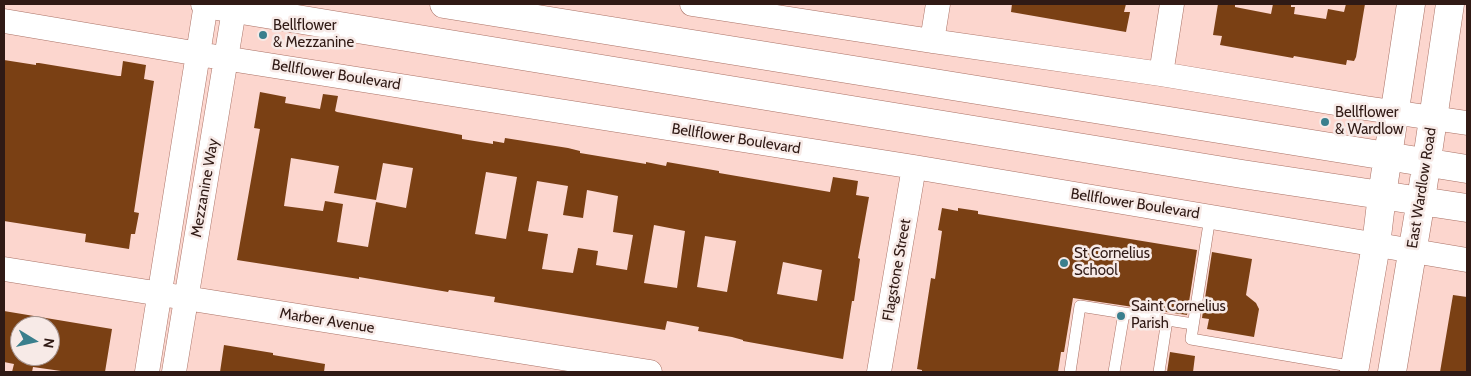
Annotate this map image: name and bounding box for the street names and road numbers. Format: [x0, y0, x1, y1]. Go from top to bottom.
street label: Bellflower Boulevard [270, 56, 402, 94]
street label: Bellflower Boulevard [670, 120, 802, 158]
street label: East Wardlow Road [1404, 126, 1440, 250]
street label: Mezzanine Way [187, 137, 223, 239]
street label: Bellflower Boulevard [1069, 185, 1201, 223]
street label: Flagstone Street [879, 217, 915, 323]
street label: Marber Avenue [278, 305, 376, 337]

